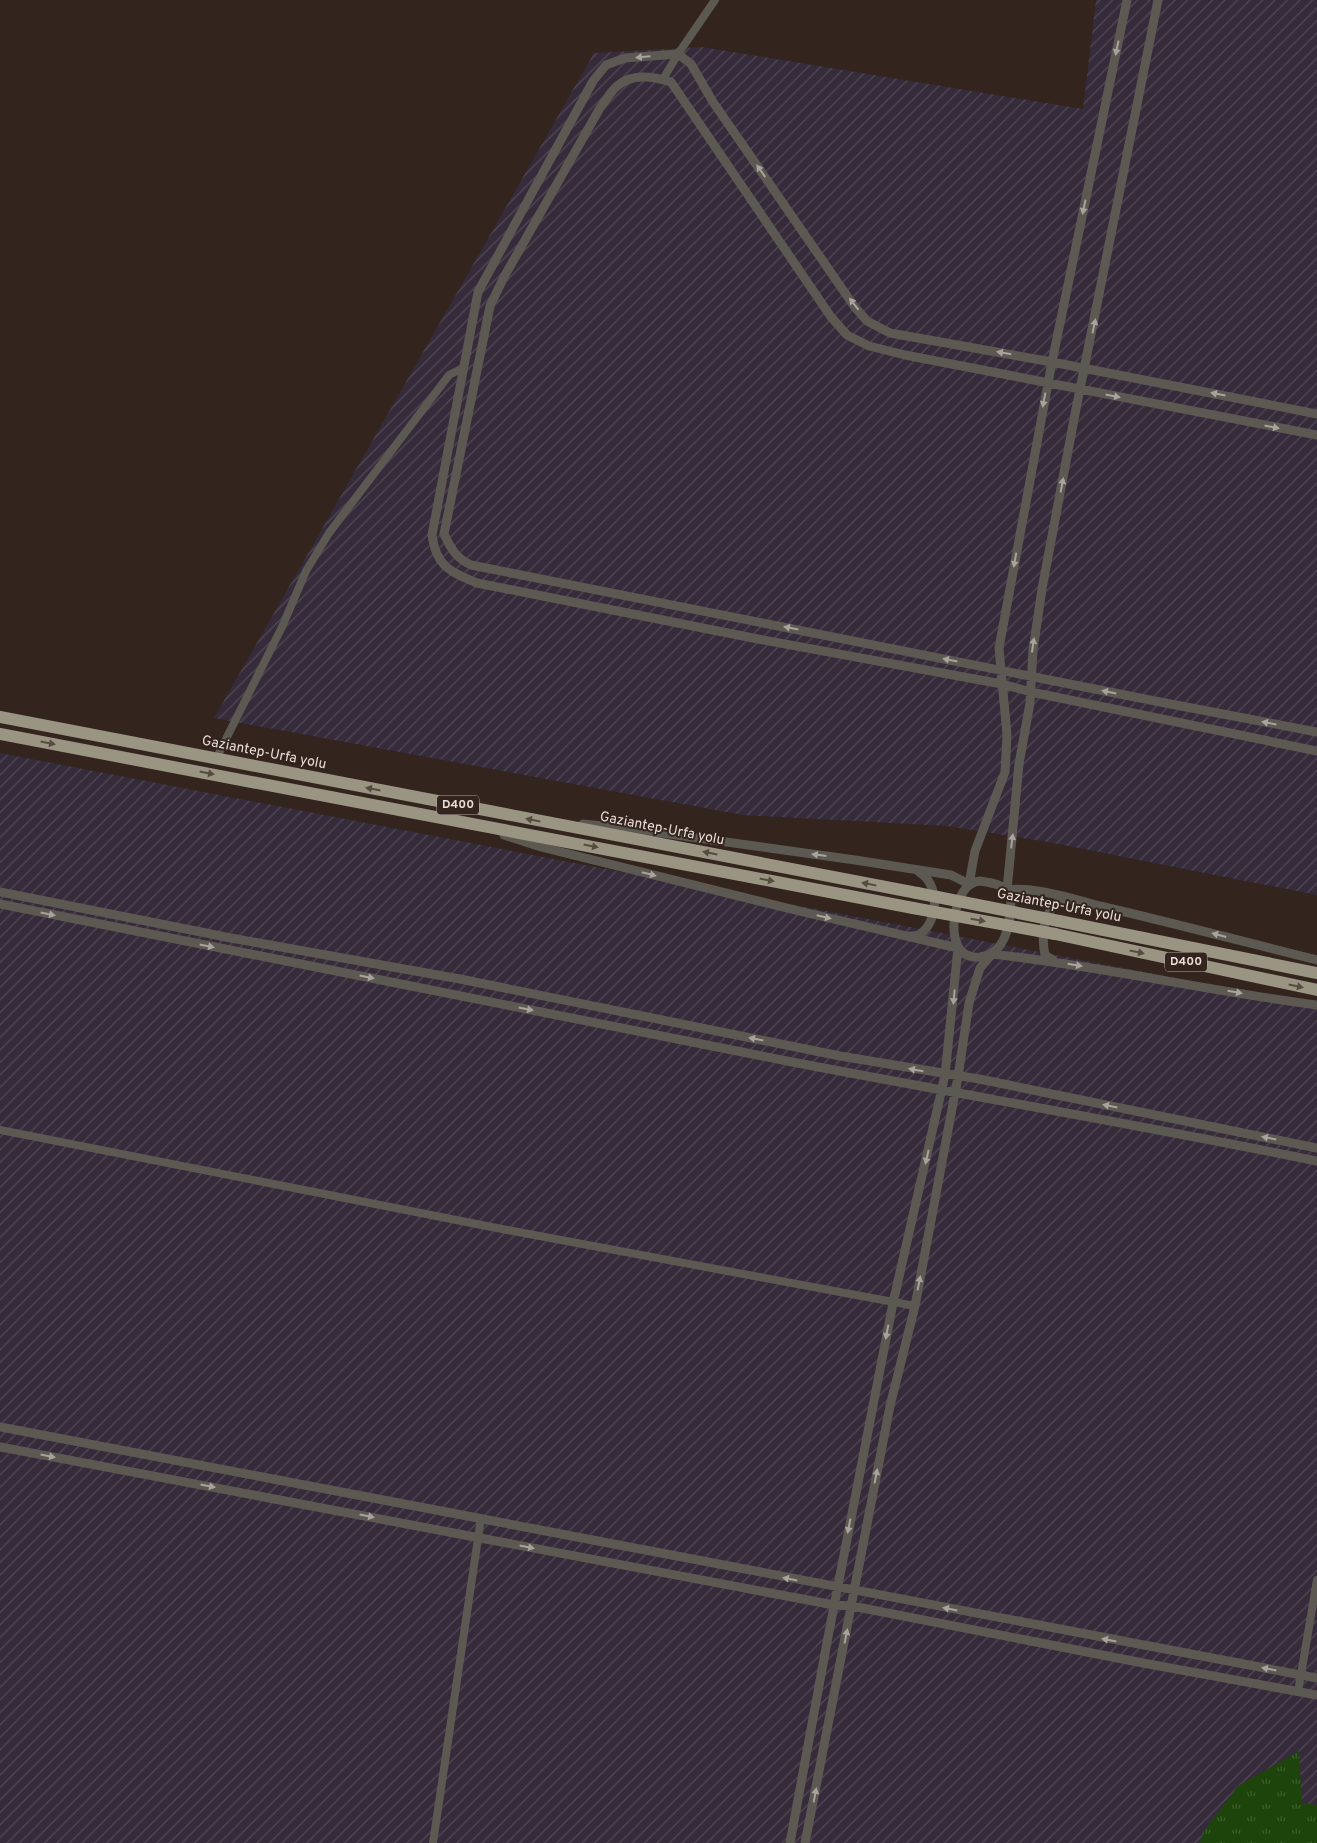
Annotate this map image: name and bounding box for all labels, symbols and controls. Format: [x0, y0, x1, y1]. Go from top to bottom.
one-way arrow [1113, 40, 1121, 56]
one-way arrow [634, 53, 650, 61]
one-way arrow [756, 164, 766, 178]
one-way arrow [1080, 199, 1088, 214]
one-way arrow [848, 298, 859, 311]
one-way arrow [1090, 317, 1098, 333]
one-way arrow [996, 349, 1011, 357]
one-way arrow [1210, 390, 1225, 398]
one-way arrow [1105, 392, 1121, 400]
one-way arrow [1040, 393, 1048, 409]
one-way arrow [1265, 423, 1281, 431]
one-way arrow [1058, 478, 1066, 493]
one-way arrow [1011, 552, 1019, 568]
one-way arrow [783, 624, 798, 632]
one-way arrow [1030, 637, 1038, 653]
one-way arrow [943, 656, 958, 664]
one-way arrow [1101, 688, 1117, 696]
one-way arrow [1261, 718, 1277, 726]
street label: Gaziantep-Urfa yolu [200, 733, 328, 773]
one-way arrow [40, 739, 56, 747]
one-way arrow [200, 770, 216, 778]
one-way arrow [365, 785, 381, 793]
road number: D400 [437, 796, 479, 814]
street label: Gaziantep-Urfa yolu [598, 809, 726, 849]
one-way arrow [524, 815, 540, 823]
one-way arrow [1008, 833, 1016, 849]
one-way arrow [583, 843, 599, 851]
one-way arrow [701, 849, 717, 857]
one-way arrow [811, 851, 827, 859]
one-way arrow [641, 870, 656, 878]
one-way arrow [760, 877, 776, 885]
one-way arrow [861, 879, 877, 887]
street label: Gaziantep-Urfa yolu [995, 886, 1123, 926]
one-way arrow [40, 910, 56, 918]
one-way arrow [816, 913, 831, 921]
one-way arrow [971, 917, 987, 925]
one-way arrow [1211, 931, 1227, 939]
one-way arrow [200, 942, 216, 950]
one-way arrow [1130, 948, 1145, 956]
road number: D400 [1165, 952, 1207, 972]
one-way arrow [1067, 961, 1083, 969]
one-way arrow [359, 974, 375, 982]
one-way arrow [1289, 982, 1305, 990]
one-way arrow [1228, 988, 1244, 996]
one-way arrow [949, 989, 957, 1005]
one-way arrow [518, 1005, 533, 1013]
one-way arrow [749, 1035, 764, 1043]
one-way arrow [907, 1065, 923, 1073]
one-way arrow [1102, 1101, 1118, 1109]
one-way arrow [1261, 1133, 1277, 1141]
one-way arrow [923, 1149, 931, 1164]
one-way arrow [916, 1275, 924, 1291]
one-way arrow [883, 1325, 891, 1341]
one-way arrow [40, 1453, 56, 1461]
one-way arrow [873, 1468, 881, 1484]
one-way arrow [200, 1483, 216, 1491]
one-way arrow [360, 1513, 376, 1521]
one-way arrow [845, 1518, 853, 1534]
one-way arrow [519, 1543, 535, 1551]
one-way arrow [782, 1574, 798, 1582]
one-way arrow [941, 1605, 957, 1613]
one-way arrow [843, 1627, 851, 1643]
one-way arrow [1101, 1635, 1117, 1643]
one-way arrow [1261, 1665, 1277, 1673]
one-way arrow [811, 1788, 819, 1803]

